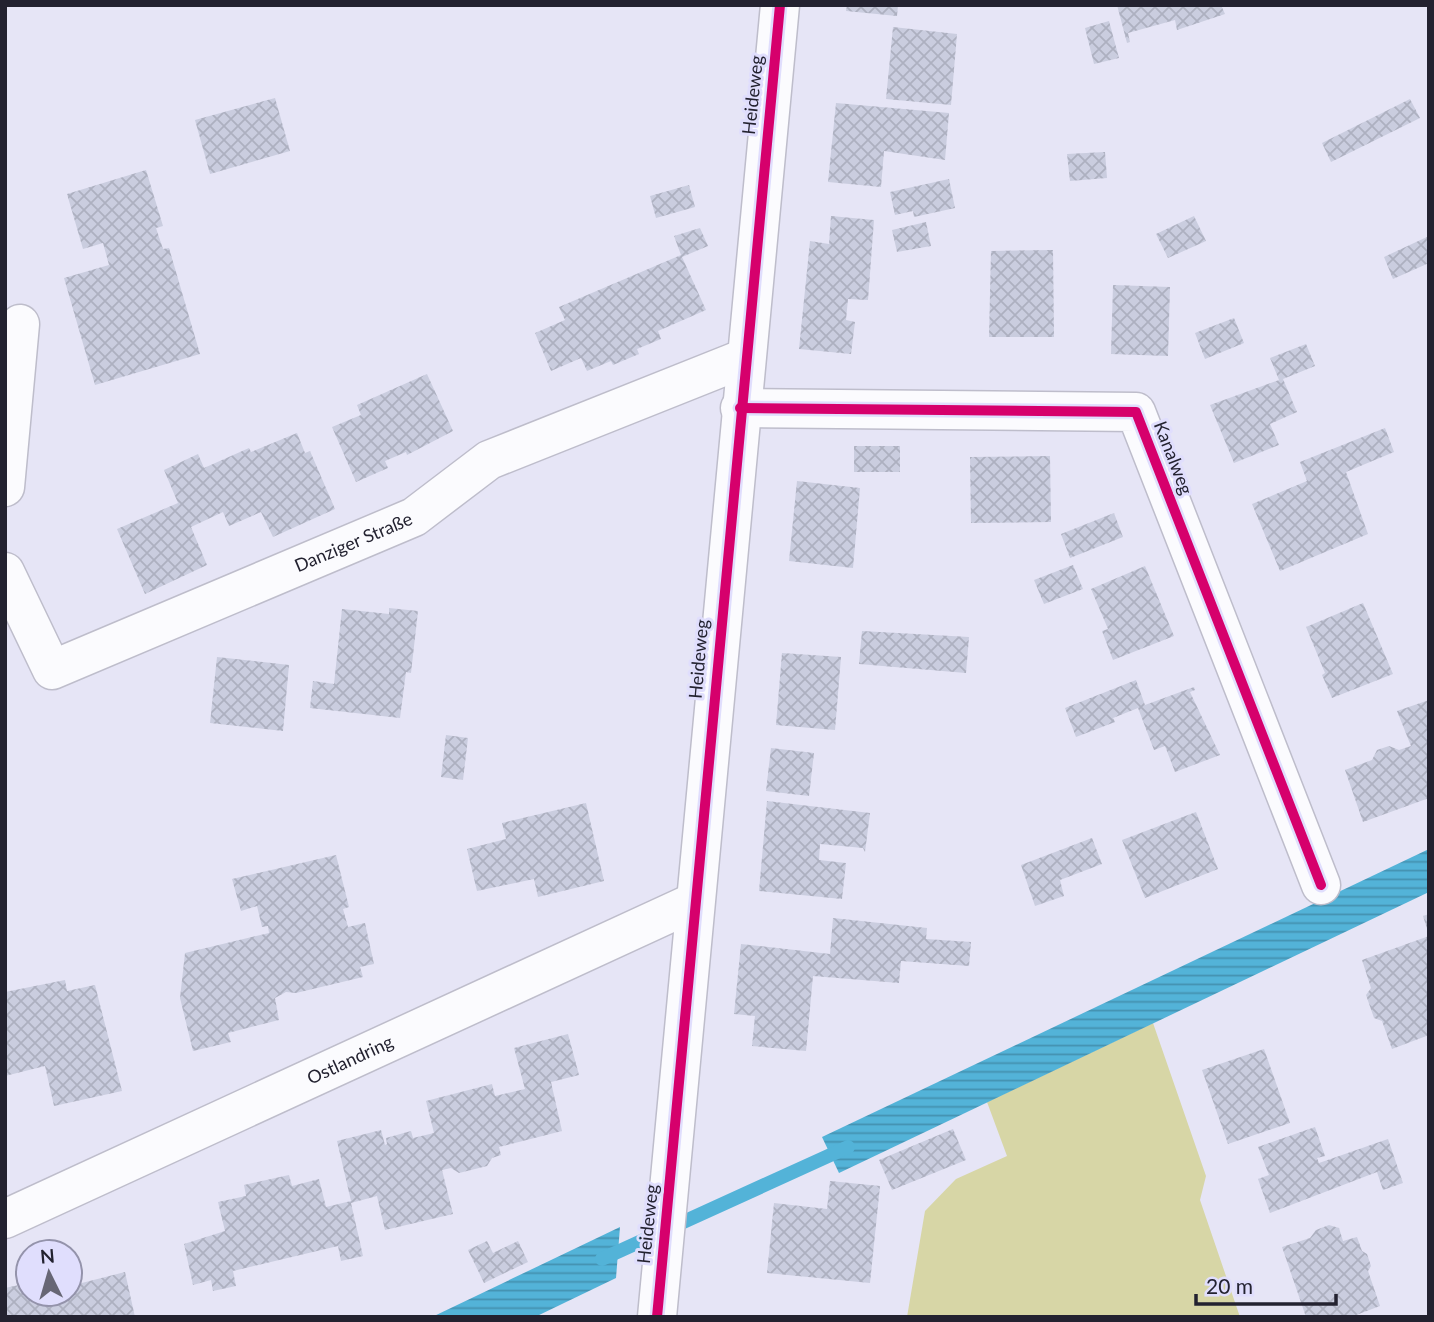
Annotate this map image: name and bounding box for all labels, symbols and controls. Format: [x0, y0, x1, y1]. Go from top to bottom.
street label: Heideweg [737, 54, 767, 136]
street label: Kanalweg [1150, 418, 1198, 497]
street label: Danziger Straße [291, 507, 415, 576]
street label: Heideweg [684, 618, 712, 700]
street label: Ostlandring [303, 1030, 396, 1089]
street label: Heideweg [632, 1183, 662, 1265]
north arrow [14, 1238, 84, 1308]
text: N [39, 1243, 56, 1268]
scale bar [1196, 1262, 1336, 1306]
text: 20 m [1206, 1273, 1253, 1298]

